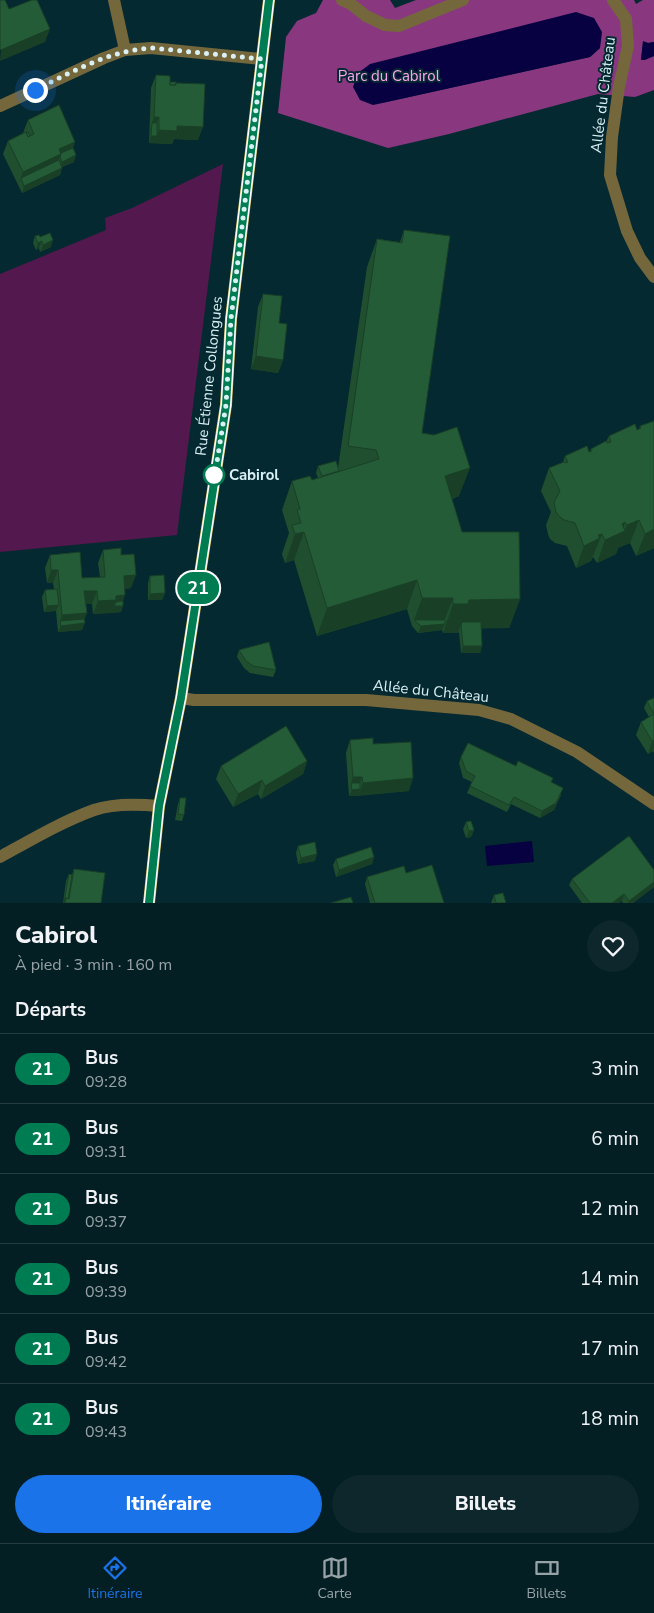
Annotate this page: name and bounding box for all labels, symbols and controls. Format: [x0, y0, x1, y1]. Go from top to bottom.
street label: Allée du Château [586, 36, 620, 154]
park label: Parc du Cabirol [338, 66, 441, 86]
your location [23, 78, 48, 103]
street label: Rue Étienne Collongues [191, 295, 227, 457]
marker: Cabirol [203, 464, 225, 486]
place label: Cabirol [229, 465, 279, 485]
line badge: 21 [176, 572, 220, 604]
text: 21 [187, 576, 209, 600]
street label: Allée du Château [372, 675, 490, 707]
text: Cabirol [15, 919, 97, 951]
button: heart [587, 920, 639, 972]
text: À pied · 3 min · 160 m [15, 954, 172, 976]
text: Départs [15, 997, 86, 1023]
text: Bus [85, 1045, 118, 1071]
text: 3 min [591, 1056, 639, 1082]
text: 21 [32, 1057, 53, 1081]
text: 09:28 [85, 1071, 127, 1093]
text: Bus [85, 1115, 118, 1141]
text: 6 min [591, 1126, 639, 1152]
text: 21 [32, 1127, 53, 1151]
text: 09:31 [85, 1141, 127, 1163]
text: Bus [85, 1185, 118, 1211]
text: 12 min [580, 1196, 639, 1222]
text: 21 [32, 1197, 53, 1221]
text: 09:37 [85, 1211, 127, 1233]
text: Bus [85, 1255, 118, 1281]
text: 14 min [580, 1266, 639, 1292]
text: 21 [32, 1267, 53, 1291]
text: 09:39 [85, 1281, 127, 1303]
text: Bus [85, 1325, 118, 1351]
text: 17 min [580, 1336, 639, 1362]
text: 21 [32, 1337, 53, 1361]
text: 09:42 [85, 1351, 127, 1373]
text: Bus [85, 1395, 118, 1421]
text: 18 min [580, 1406, 639, 1432]
text: 21 [32, 1407, 53, 1431]
text: 09:43 [85, 1421, 127, 1443]
button: Itinéraire [15, 1475, 322, 1533]
button: Billets [332, 1475, 639, 1533]
tab: Itinéraire [87, 1554, 143, 1603]
tab: Carte [317, 1554, 352, 1603]
tab: Billets [527, 1554, 567, 1603]

